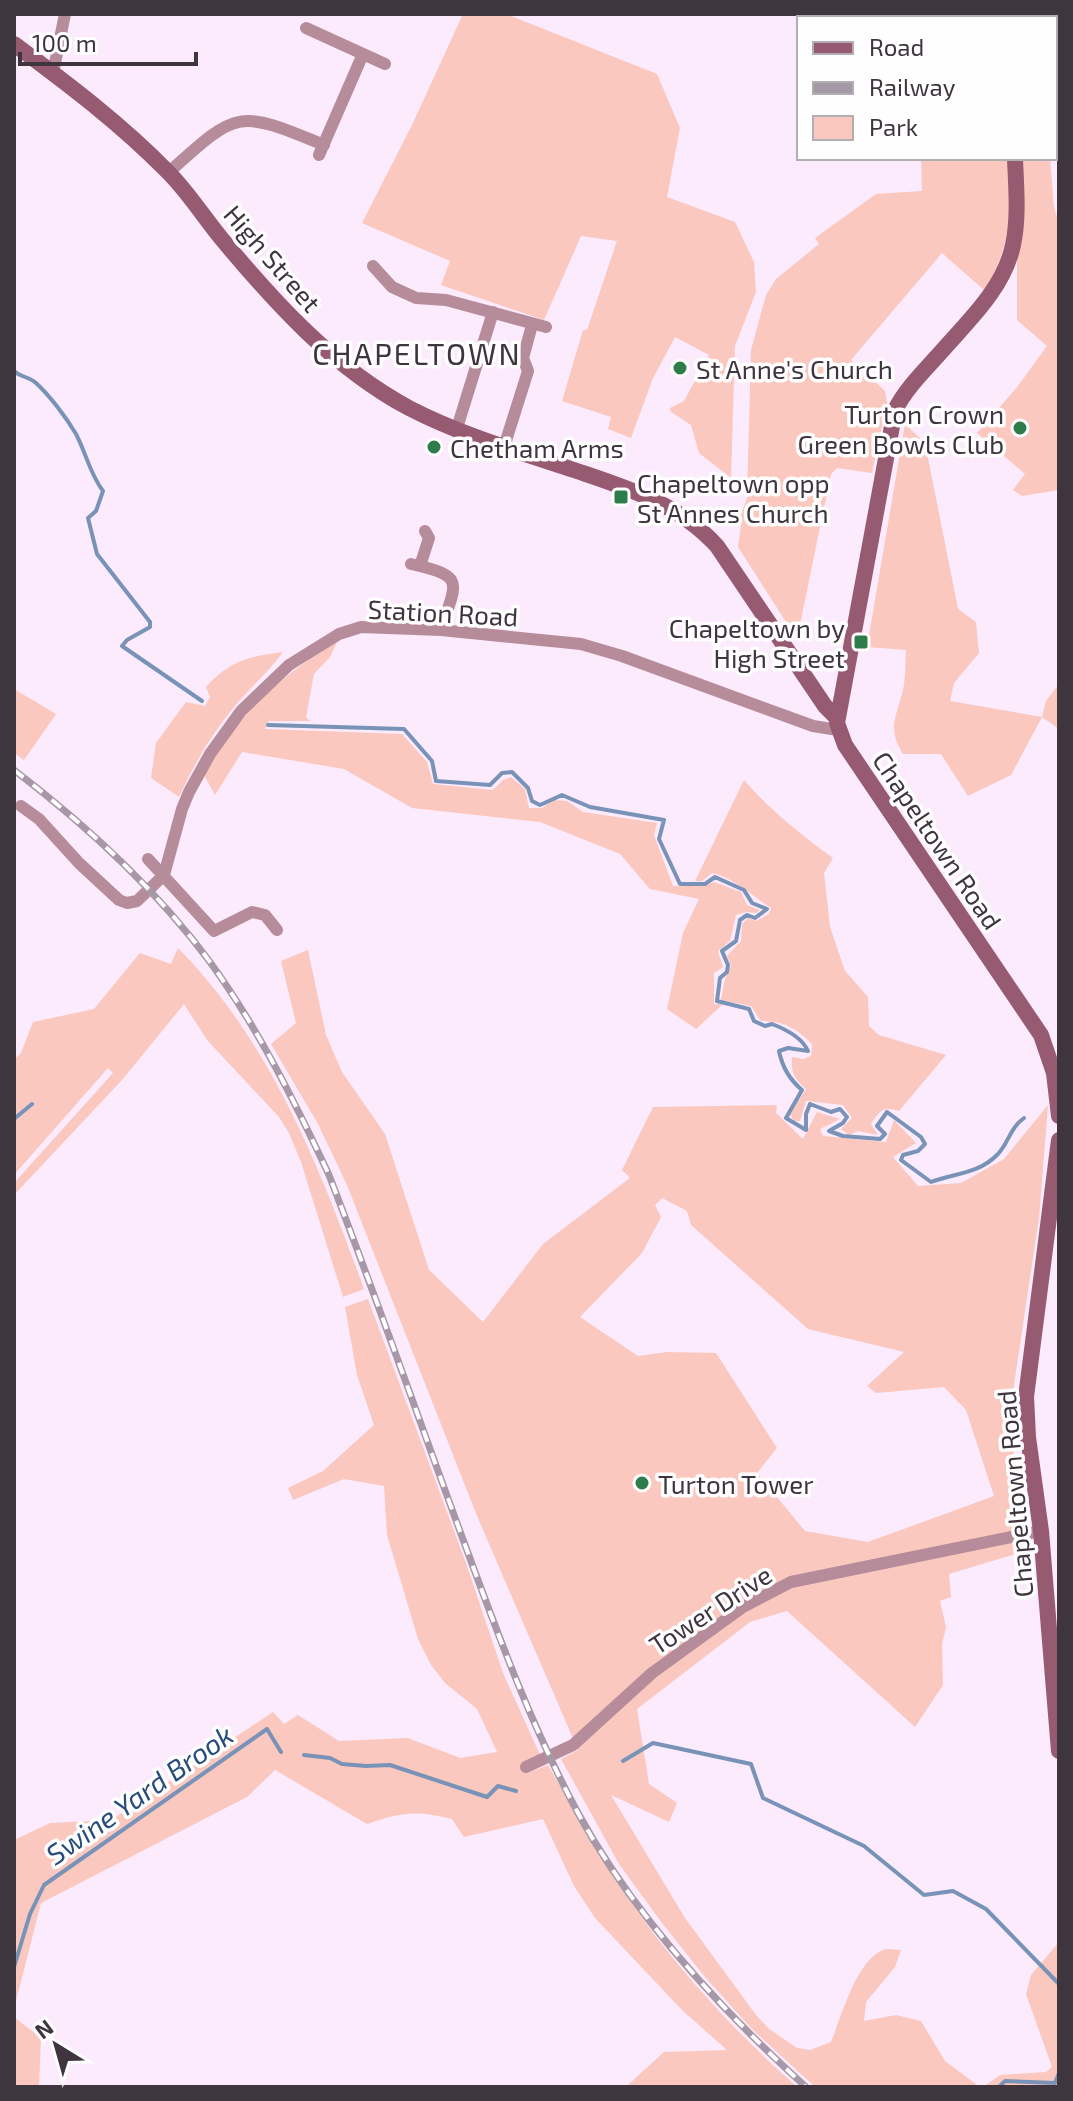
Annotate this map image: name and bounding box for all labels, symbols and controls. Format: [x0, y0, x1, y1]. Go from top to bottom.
scale bar [20, 16, 196, 66]
legend [797, 16, 1057, 160]
text: 100 m [32, 28, 97, 57]
text: Road [869, 32, 924, 61]
text: Railway [869, 72, 956, 101]
text: Park [869, 112, 918, 141]
street label: High Street [218, 198, 328, 318]
district label: CHAPELTOWN [312, 335, 522, 371]
place label: St Anne's Church [696, 353, 893, 384]
marker: St Anne's Church [671, 359, 689, 377]
place label: Turton Crown Green Bowls Club [798, 398, 1004, 459]
marker: Turton Crown Green Bowls Club [1011, 419, 1029, 437]
place label: Chetham Arms [450, 432, 624, 463]
marker: Chetham Arms [425, 438, 443, 456]
place label: Chapeltown opp St Annes Church [637, 467, 830, 528]
marker: Chapeltown opp St Annes Church [612, 488, 630, 506]
street label: Station Road [367, 593, 519, 631]
place label: Chapeltown by High Street [669, 612, 845, 673]
marker: Chapeltown by High Street [852, 633, 870, 651]
street label: Chapeltown Road [867, 745, 1009, 935]
street label: Chapeltown Road [990, 1389, 1038, 1599]
place label: Turton Tower [658, 1468, 814, 1499]
marker: Turton Tower [633, 1474, 651, 1492]
street label: Tower Drive [643, 1558, 777, 1660]
water label: Swine Yard Brook [39, 1717, 239, 1871]
north arrow [16, 2005, 96, 2085]
text: N [29, 2013, 58, 2043]

